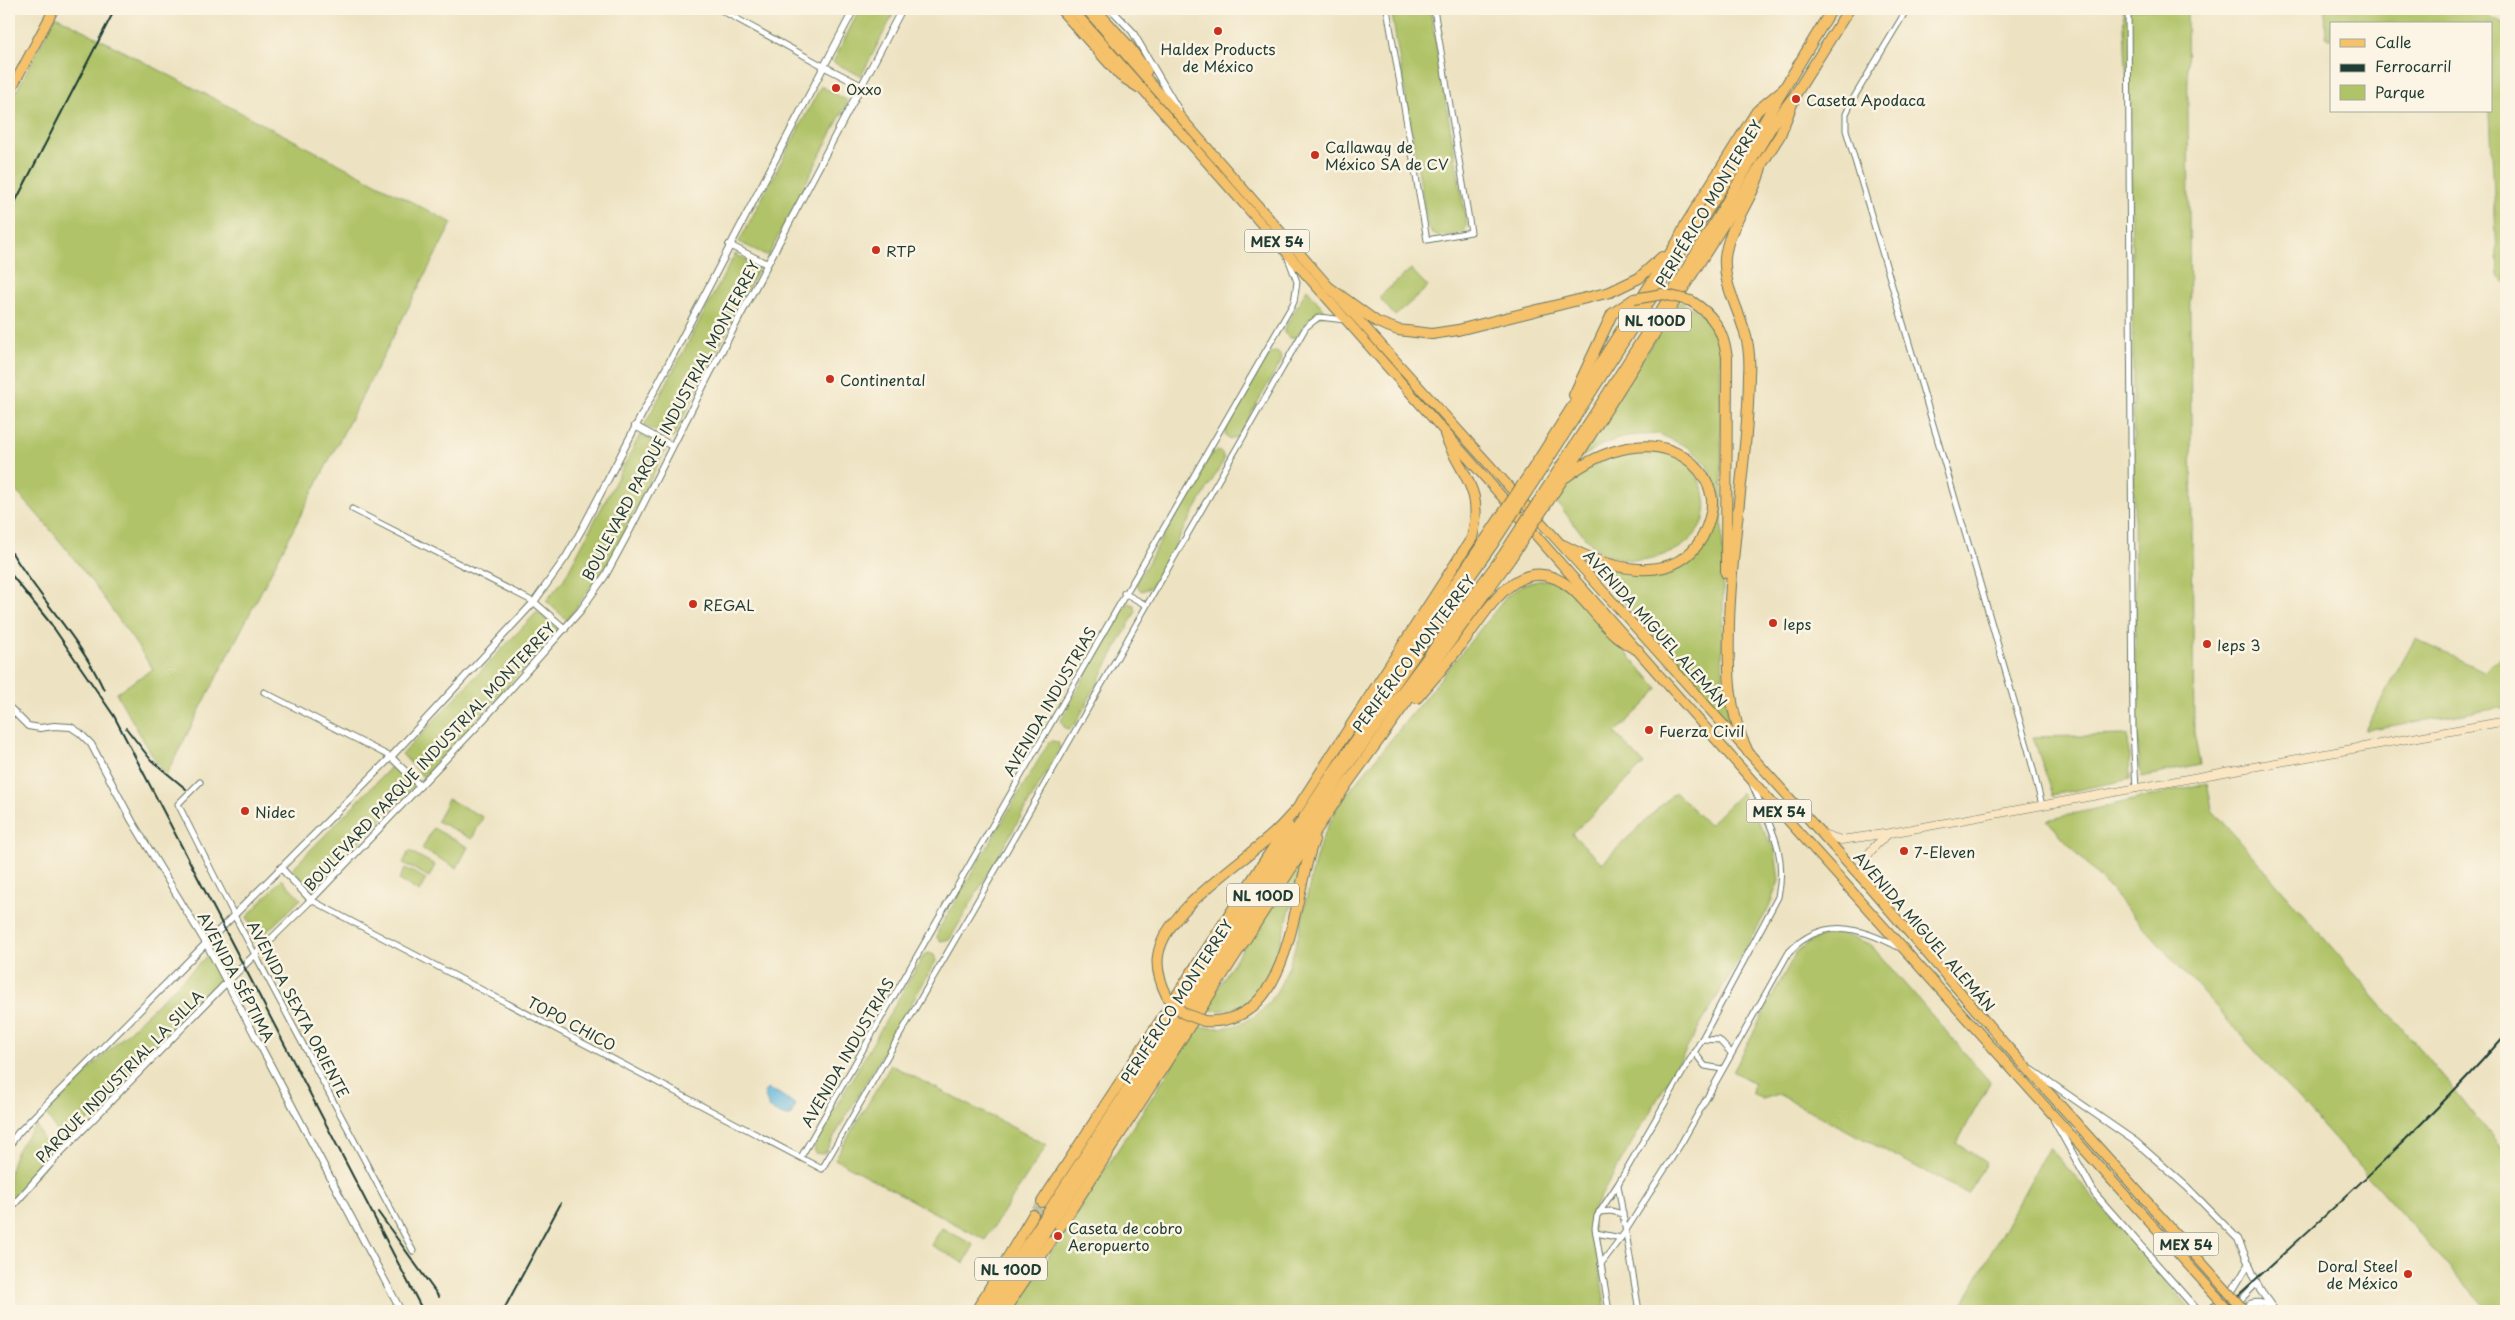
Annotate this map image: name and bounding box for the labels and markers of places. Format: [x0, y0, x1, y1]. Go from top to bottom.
marker: Haldex Products de México [1212, 25, 1224, 37]
place label: Haldex Products de México [1161, 37, 1275, 77]
place label: Oxxo [846, 77, 882, 100]
marker: Oxxo [830, 82, 842, 94]
place label: Caseta Apodaca [1806, 88, 1926, 111]
marker: Caseta Apodaca [1790, 93, 1802, 105]
place label: Callaway de México SA de CV [1325, 135, 1449, 175]
marker: Callaway de México SA de CV [1309, 149, 1321, 161]
place label: RTP [886, 239, 916, 262]
marker: RTP [870, 244, 882, 256]
place label: Continental [840, 368, 925, 391]
marker: Continental [824, 373, 836, 385]
place label: REGAL [703, 593, 755, 616]
marker: REGAL [687, 598, 699, 610]
place label: Ieps [1783, 612, 1812, 635]
marker: Ieps [1767, 617, 1779, 629]
place label: Ieps 3 [2217, 633, 2261, 656]
marker: Ieps 3 [2201, 638, 2213, 650]
place label: Fuerza Civil [1659, 719, 1745, 742]
marker: Fuerza Civil [1643, 724, 1655, 736]
place label: Nidec [255, 800, 295, 823]
marker: Nidec [239, 805, 251, 817]
place label: 7-Eleven [1914, 840, 1975, 863]
marker: 7-Eleven [1898, 845, 1910, 857]
place label: Caseta de cobro Aeropuerto [1068, 1216, 1183, 1256]
marker: Caseta de cobro Aeropuerto [1052, 1230, 1064, 1242]
place label: Doral Steel de México [2317, 1254, 2398, 1294]
marker: Doral Steel de México [2402, 1268, 2414, 1280]

